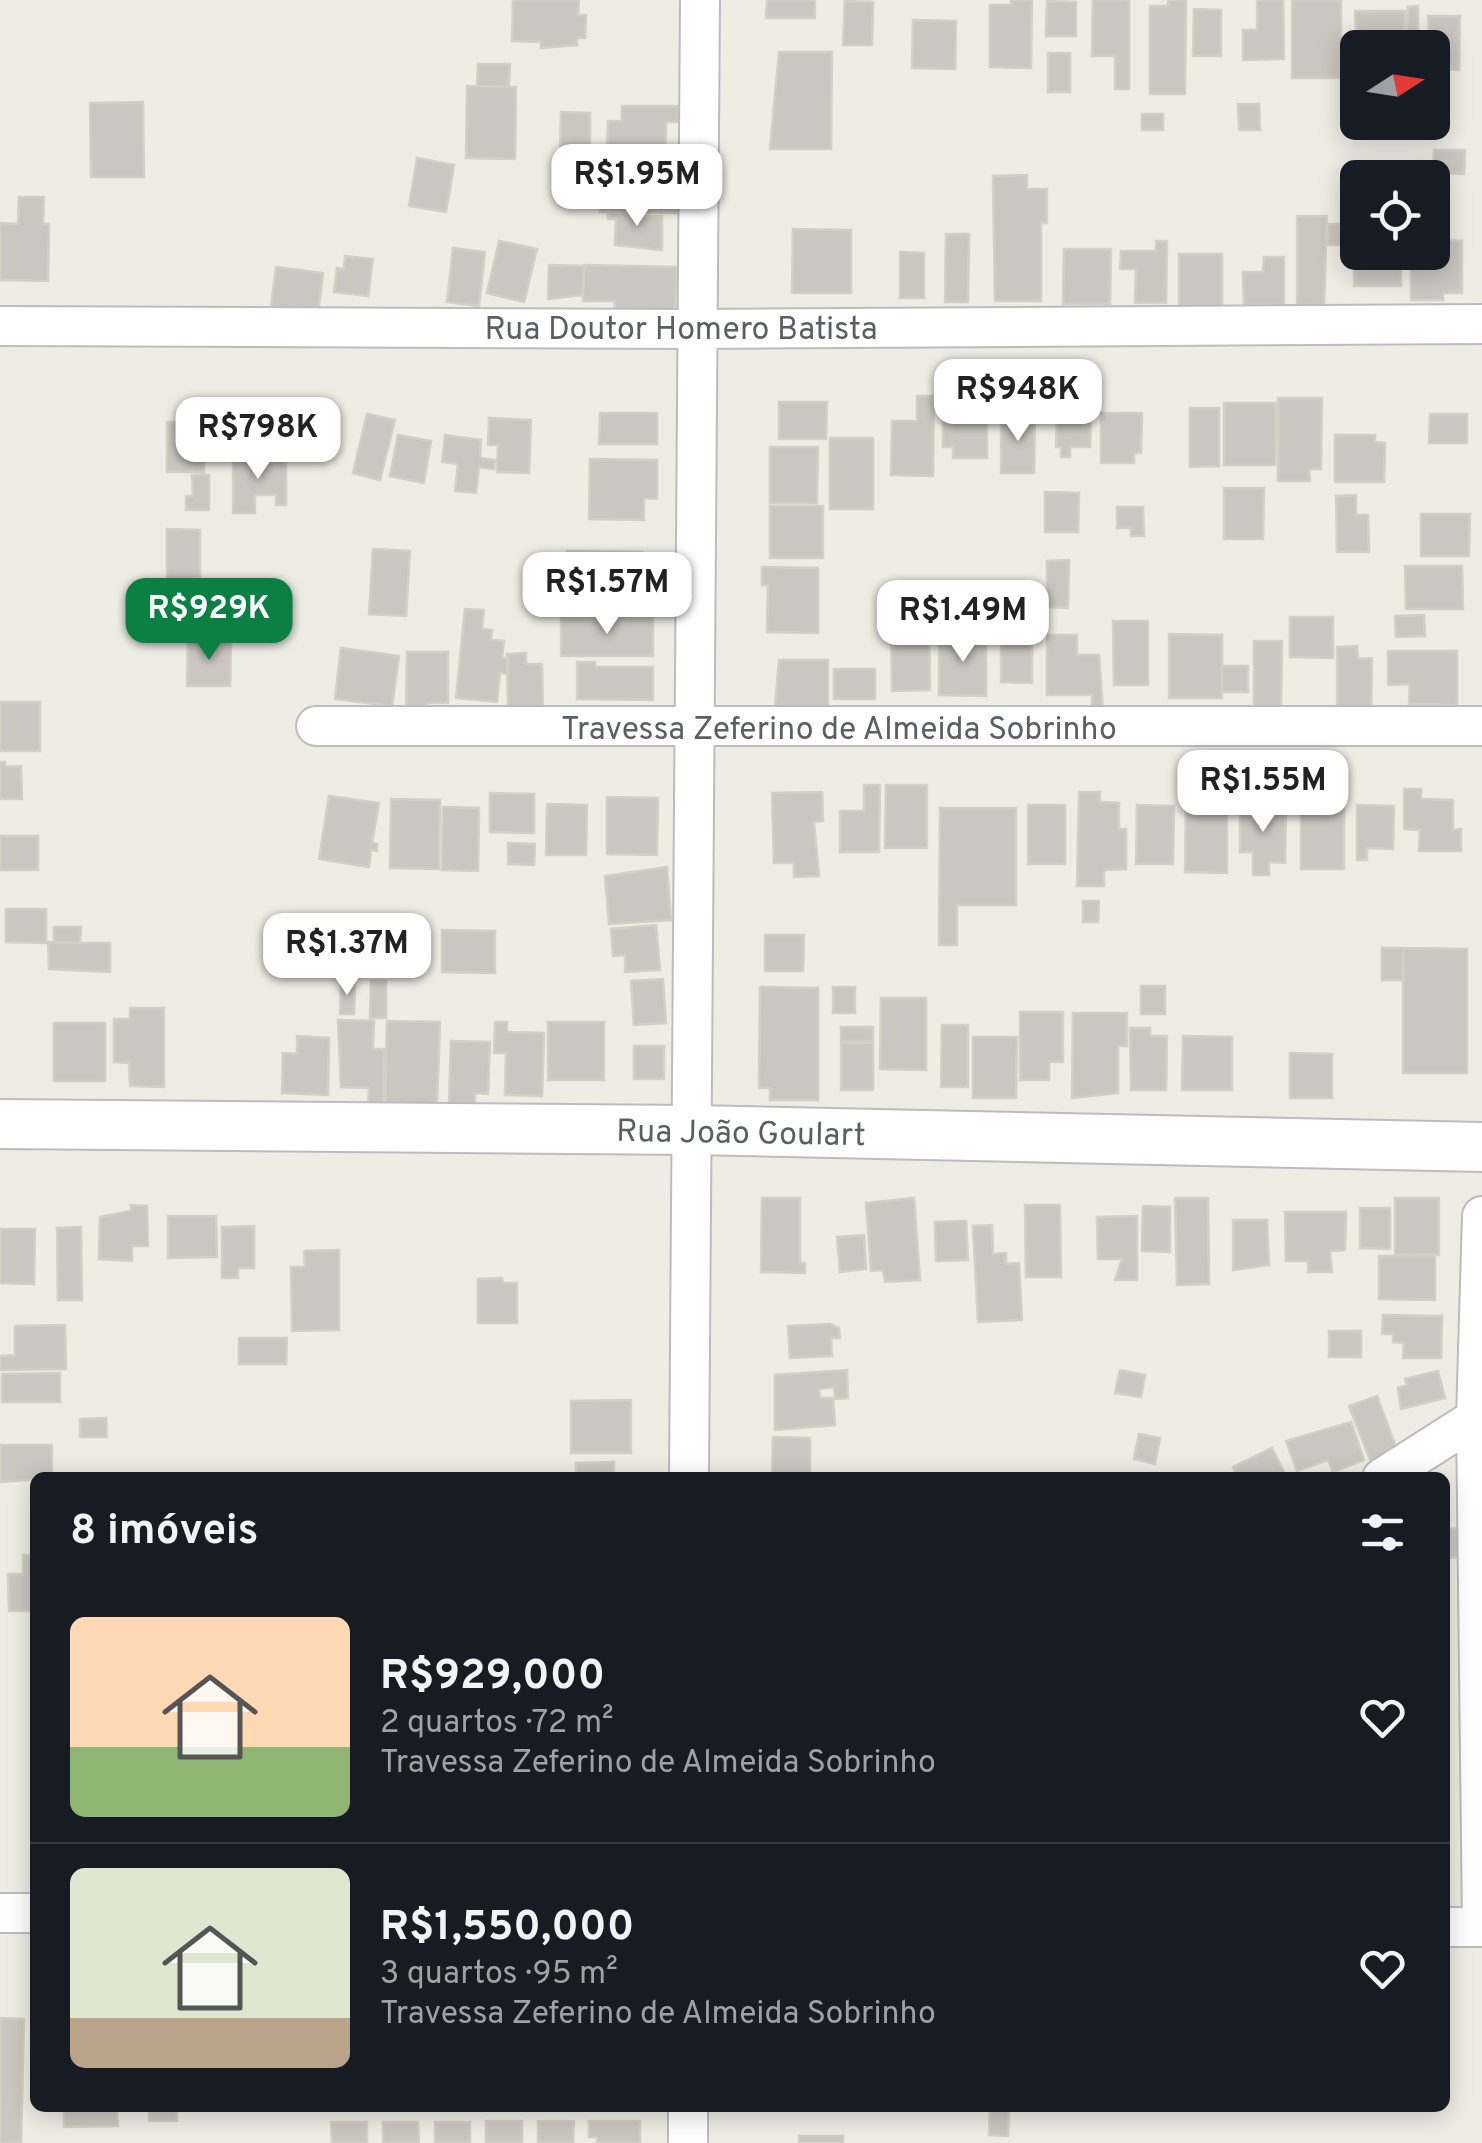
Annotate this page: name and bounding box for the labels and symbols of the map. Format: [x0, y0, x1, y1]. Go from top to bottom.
north arrow [1340, 30, 1450, 140]
pin: R$1.95M [545, 144, 729, 229]
street label: Rua Doutor Homero Batista [484, 311, 878, 351]
pin: R$948K [937, 359, 1099, 444]
pin: R$798K [177, 397, 339, 482]
pin: R$1.57M [515, 552, 699, 637]
pin: R$929K [128, 578, 290, 663]
pin: R$1.49M [871, 580, 1055, 665]
street label: Travessa Zeferino de Almeida Sobrinho [561, 711, 1117, 751]
pin: R$1.55M [1171, 750, 1355, 835]
pin: R$1.37M [255, 913, 439, 998]
street label: Rua João Goulart [616, 1113, 866, 1157]

